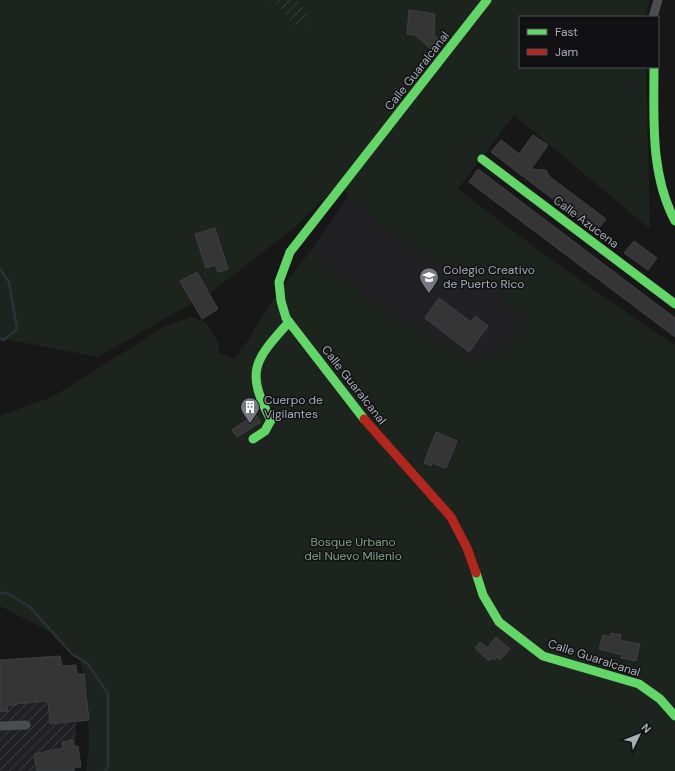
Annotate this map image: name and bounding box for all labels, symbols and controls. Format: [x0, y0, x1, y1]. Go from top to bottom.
legend [519, 16, 659, 68]
text: Fast [555, 24, 578, 40]
street label: Calle Guaralcanal [381, 28, 453, 114]
text: Jam [555, 44, 578, 60]
street label: Calle Azucena [550, 192, 622, 252]
place label: Colegio Creativo de Puerto Rico [443, 262, 535, 292]
school or university icon: Colegio Creativo de Puerto Rico [418, 266, 440, 294]
street label: Calle Guaralcanal [318, 342, 390, 428]
place label: Cuerpo de Vigilantes [264, 392, 323, 422]
building icon: Cuerpo de Vigilantes [239, 396, 261, 424]
park label: Bosque Urbano del Nuevo Milenio [304, 534, 402, 564]
street label: Calle Guaralcanal [546, 636, 642, 680]
north arrow [619, 715, 659, 755]
text: N [638, 720, 654, 736]

